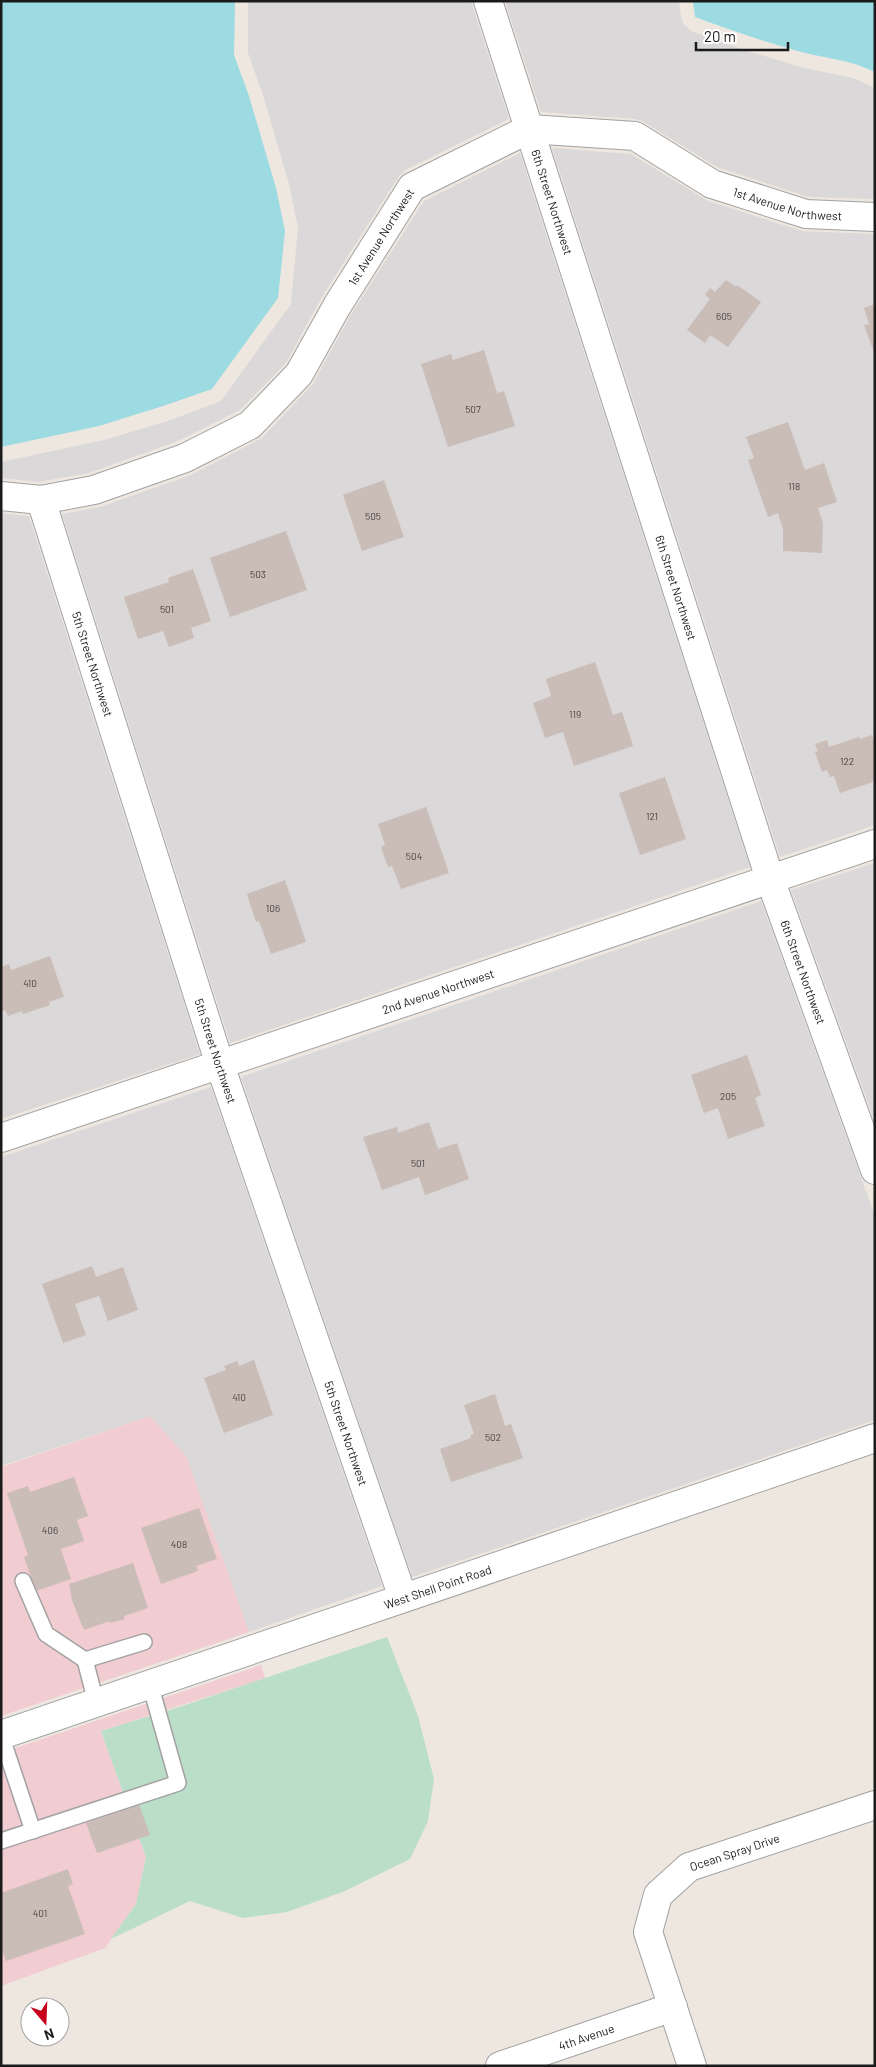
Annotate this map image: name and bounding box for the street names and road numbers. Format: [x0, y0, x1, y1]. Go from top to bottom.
street label: 6th Street Northwest [529, 148, 576, 256]
street label: 1st Avenue Northwest [731, 184, 842, 223]
street label: 1st Avenue Northwest [345, 186, 416, 288]
street label: 6th Street Northwest [653, 533, 700, 642]
street label: 5th Street Northwest [70, 610, 116, 718]
street label: 6th Street Northwest [778, 918, 829, 1026]
street label: 2nd Avenue Northwest [380, 966, 496, 1016]
street label: 5th Street Northwest [192, 997, 240, 1105]
street label: 5th Street Northwest [322, 1379, 371, 1487]
street label: West Shell Point Road [382, 1562, 493, 1611]
street label: Ocean Spray Drive [688, 1830, 781, 1873]
street label: 4th Avenue [556, 2021, 616, 2053]

